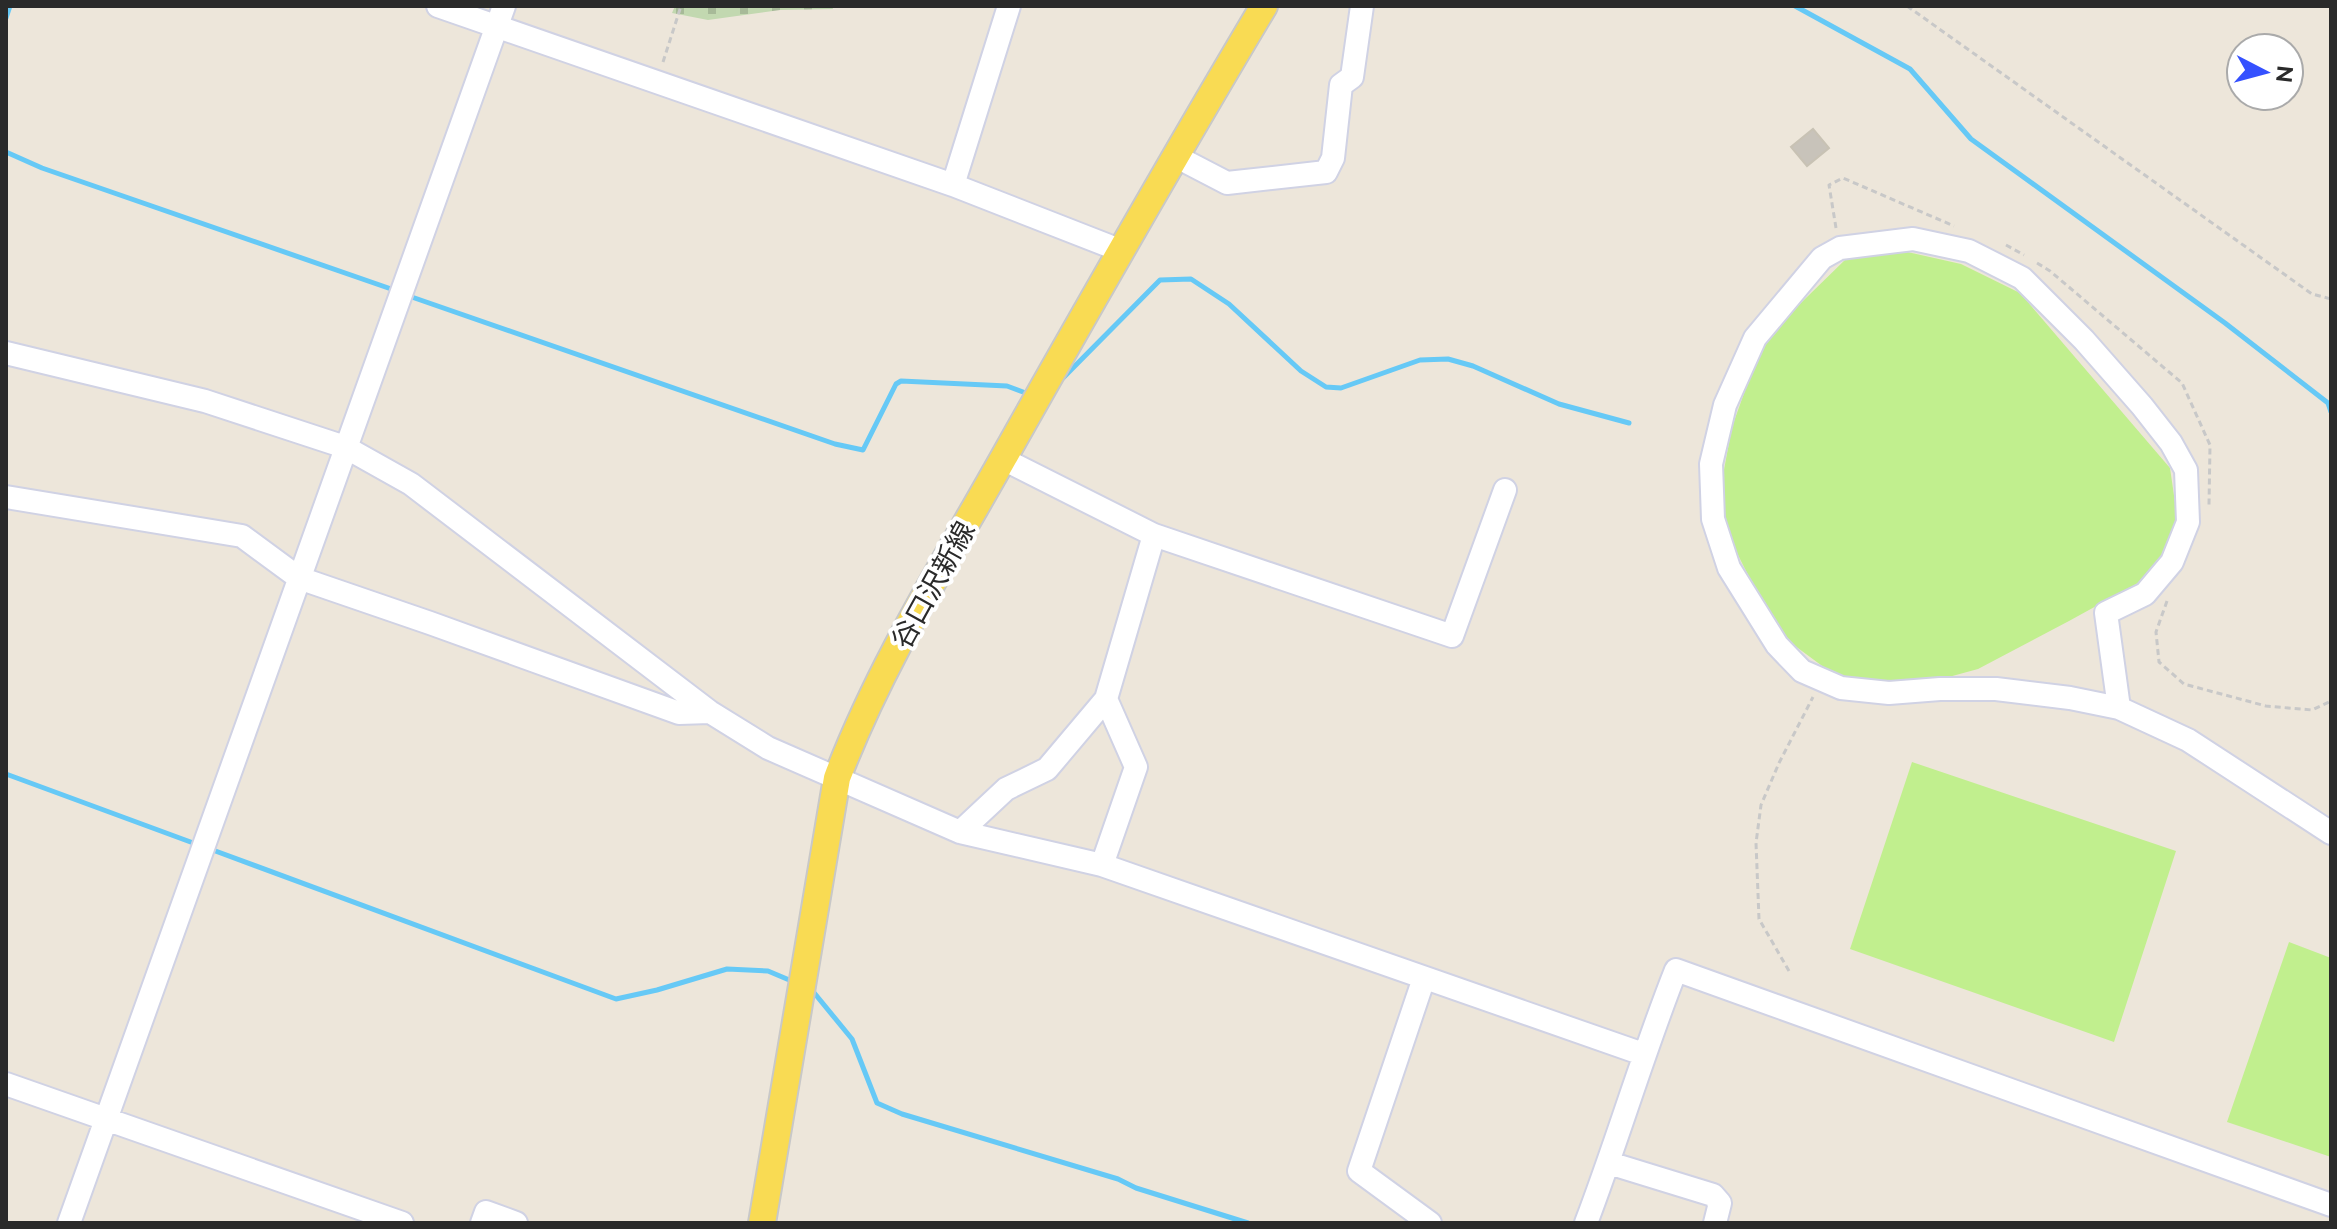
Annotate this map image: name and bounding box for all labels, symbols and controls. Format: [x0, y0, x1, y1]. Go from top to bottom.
north arrow [2225, 32, 2305, 112]
text: N [2271, 64, 2299, 84]
street label: 谷口沢新線 [885, 516, 982, 654]

